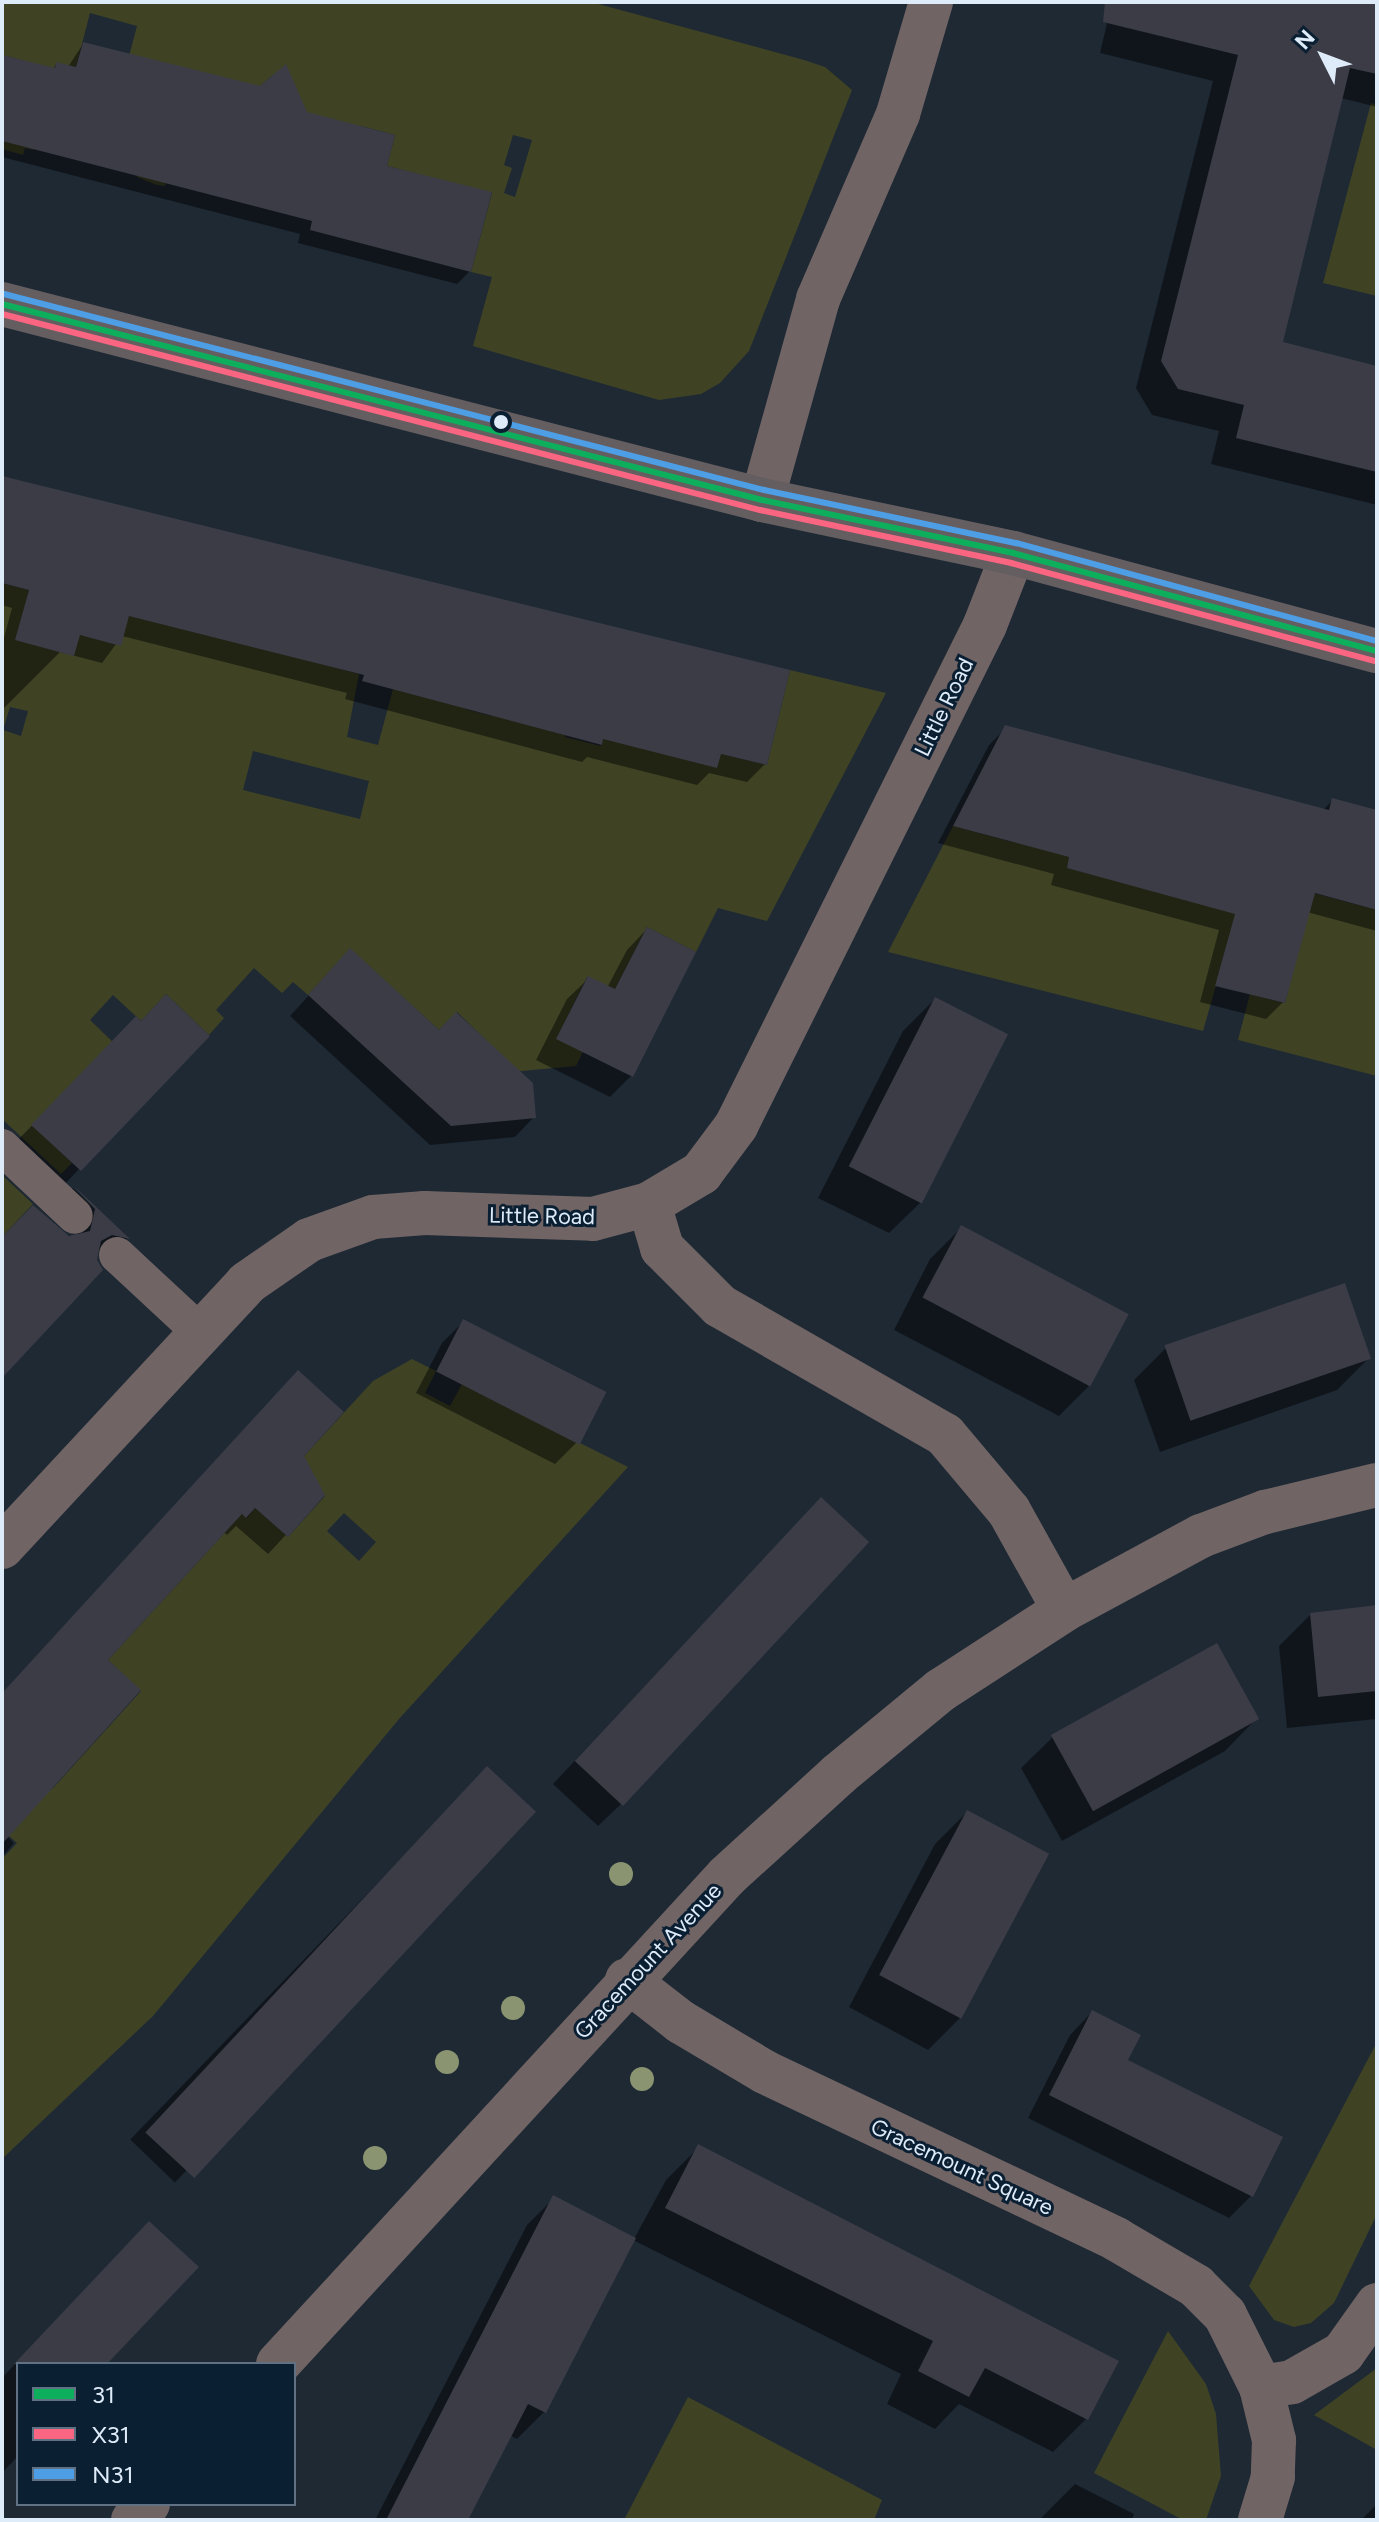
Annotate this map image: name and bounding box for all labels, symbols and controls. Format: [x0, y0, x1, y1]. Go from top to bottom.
north arrow [1283, 16, 1363, 96]
text: N [1289, 24, 1321, 55]
unlabelled marker [493, 414, 509, 430]
street label: Little Road [909, 654, 979, 760]
street label: Little Road [489, 1202, 595, 1230]
street label: Gracemount Avenue [569, 1878, 727, 2044]
street label: Gracemount Square [867, 2113, 1057, 2221]
legend [16, 2362, 296, 2506]
text: 31 [92, 2380, 115, 2409]
text: X31 [92, 2420, 130, 2449]
text: N31 [92, 2460, 134, 2489]

